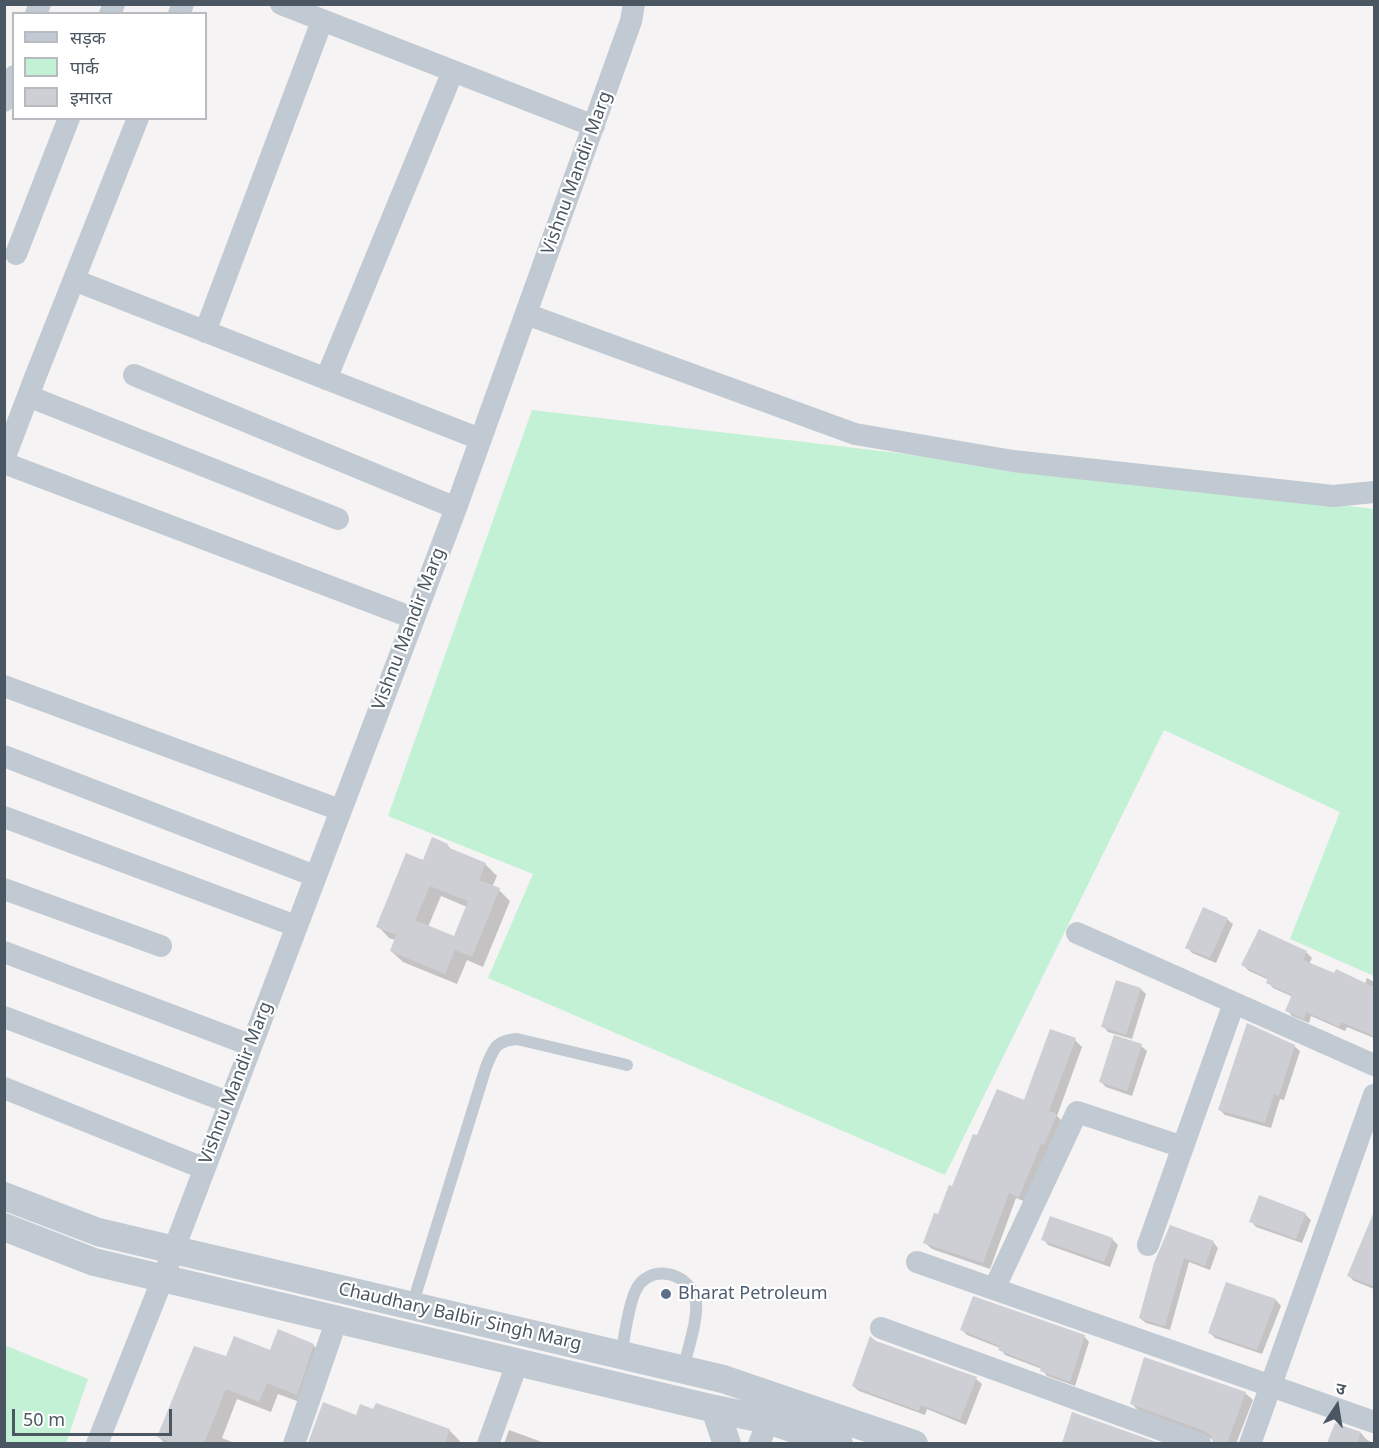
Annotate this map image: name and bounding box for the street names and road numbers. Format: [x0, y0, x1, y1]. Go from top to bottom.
street label: Vishnu Mandir Marg [537, 88, 617, 258]
street label: Vishnu Mandir Marg [368, 545, 450, 713]
street label: Vishnu Mandir Marg [195, 999, 277, 1167]
street label: Chaudhary Balbir Singh Marg [336, 1278, 584, 1356]

